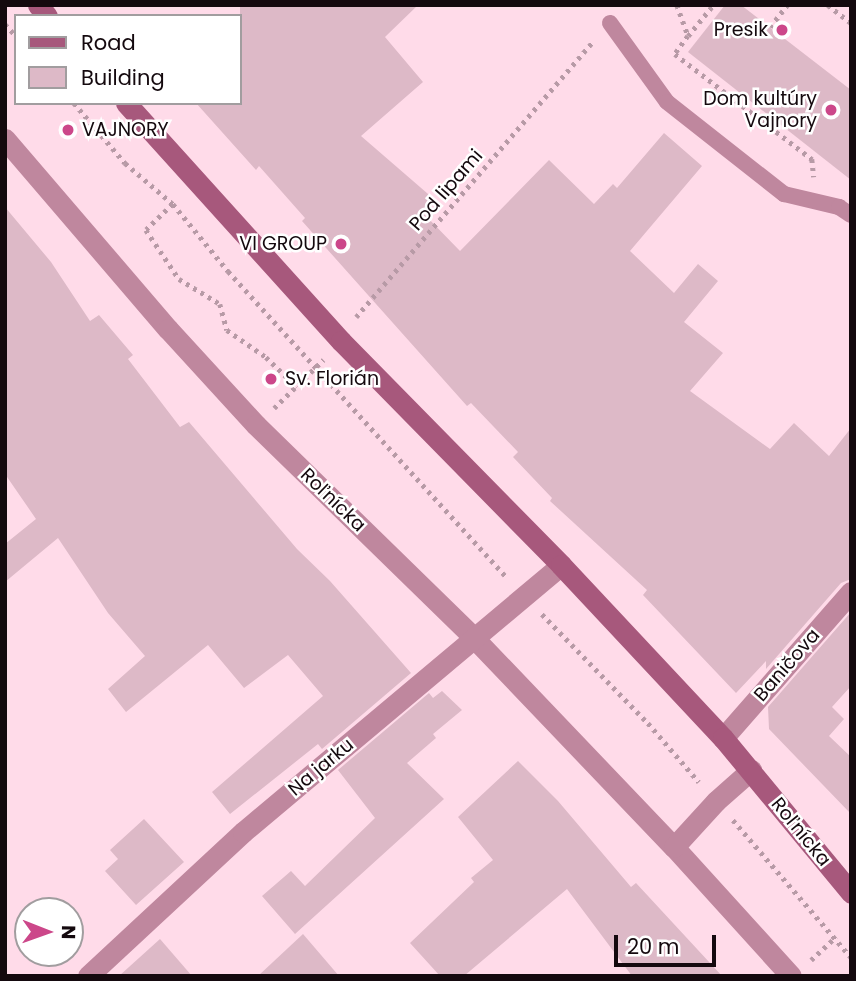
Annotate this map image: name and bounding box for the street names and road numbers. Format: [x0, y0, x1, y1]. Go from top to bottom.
street label: Pod lipami [404, 145, 488, 235]
street label: Roľnícka [296, 463, 370, 537]
street label: Baničova [749, 624, 825, 706]
street label: Na jarku [284, 733, 358, 801]
street label: Roľnícka [766, 793, 836, 871]

